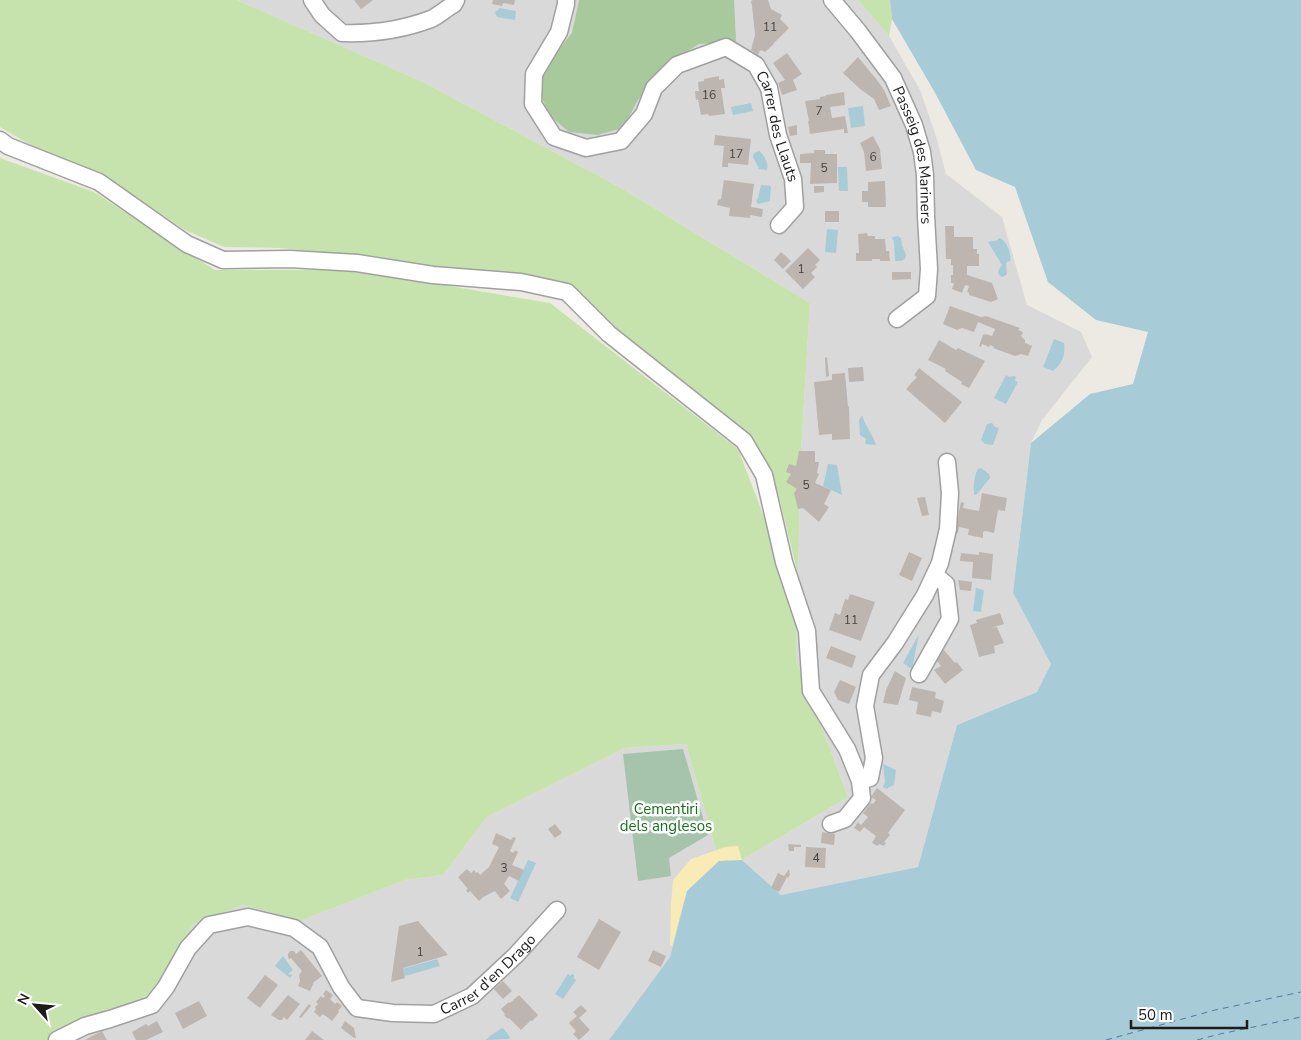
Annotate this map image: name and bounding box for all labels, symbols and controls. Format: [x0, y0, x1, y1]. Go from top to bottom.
house number: 11 [763, 19, 777, 35]
street label: Carrer des Llauts [751, 67, 803, 184]
street label: Passeig des Mariners [888, 83, 936, 225]
house number: 16 [702, 87, 716, 103]
house number: 7 [815, 103, 823, 119]
house number: 17 [729, 146, 743, 162]
house number: 6 [869, 149, 877, 165]
house number: 5 [820, 160, 828, 176]
house number: 1 [797, 261, 805, 277]
house number: 5 [802, 477, 810, 493]
house number: 11 [844, 612, 858, 628]
park label: Cementiri dels anglesos [620, 799, 712, 836]
house number: 4 [812, 850, 820, 866]
house number: 3 [500, 860, 508, 876]
street label: Carrer d'en Drago [437, 930, 540, 1020]
house number: 1 [416, 944, 424, 960]
north arrow [10, 980, 60, 1030]
text: N [13, 990, 35, 1008]
scale bar [1131, 998, 1247, 1030]
text: 50 m [1138, 1005, 1173, 1025]

